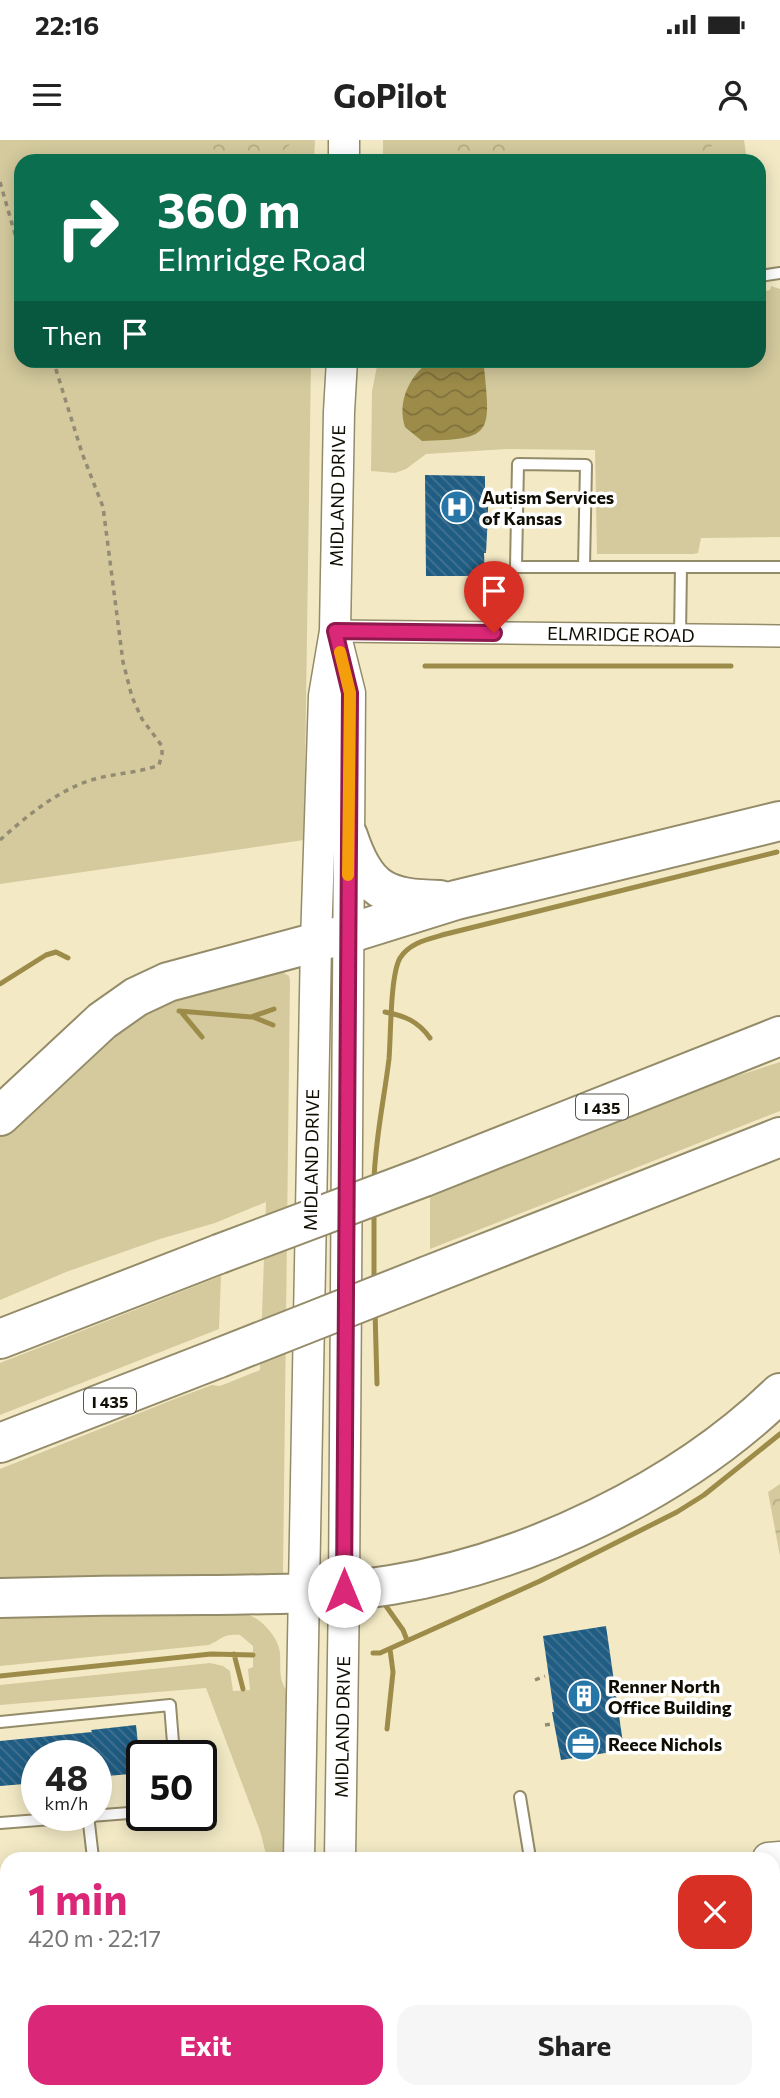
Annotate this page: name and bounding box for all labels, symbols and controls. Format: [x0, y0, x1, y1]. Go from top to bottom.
text: 22:16 [35, 9, 99, 40]
text: GoPilot [333, 75, 447, 115]
icon: menu [28, 76, 66, 114]
icon: person [714, 76, 752, 114]
text: 360 m [157, 178, 300, 238]
icon: right [42, 182, 133, 273]
text: Elmridge Road [157, 238, 366, 278]
icon: arrive [116, 315, 154, 353]
text: Then [42, 319, 102, 350]
street label: MIDLAND DRIVE [325, 425, 349, 567]
place label: Autism Services of Kansas [482, 486, 614, 529]
hospital icon: Autism Services of Kansas [438, 488, 476, 526]
pin [464, 561, 524, 633]
icon: arrive [475, 572, 513, 610]
street label: ELMRIDGE ROAD [547, 622, 695, 646]
street label: MIDLAND DRIVE [299, 1089, 323, 1231]
road number: I 435 [576, 1094, 628, 1119]
road number: I 435 [84, 1388, 136, 1414]
position arrow [307, 1554, 381, 1628]
street label: MIDLAND DRIVE [330, 1656, 354, 1798]
place label: Renner North Office Building [608, 1675, 732, 1718]
building icon: Renner North Office Building [565, 1677, 603, 1715]
office icon: Reece Nichols [564, 1725, 602, 1763]
place label: Reece Nichols [608, 1733, 722, 1755]
speed limit sign: 50 [126, 1740, 217, 1831]
text: 48 [45, 1755, 88, 1798]
text: km/h [45, 1792, 88, 1814]
text: 1 min [28, 1872, 128, 1924]
button: close [678, 1875, 752, 1949]
text: 420 m · 22:17 [28, 1924, 161, 1952]
button: Exit [28, 2005, 383, 2085]
button: Share [397, 2005, 752, 2085]

